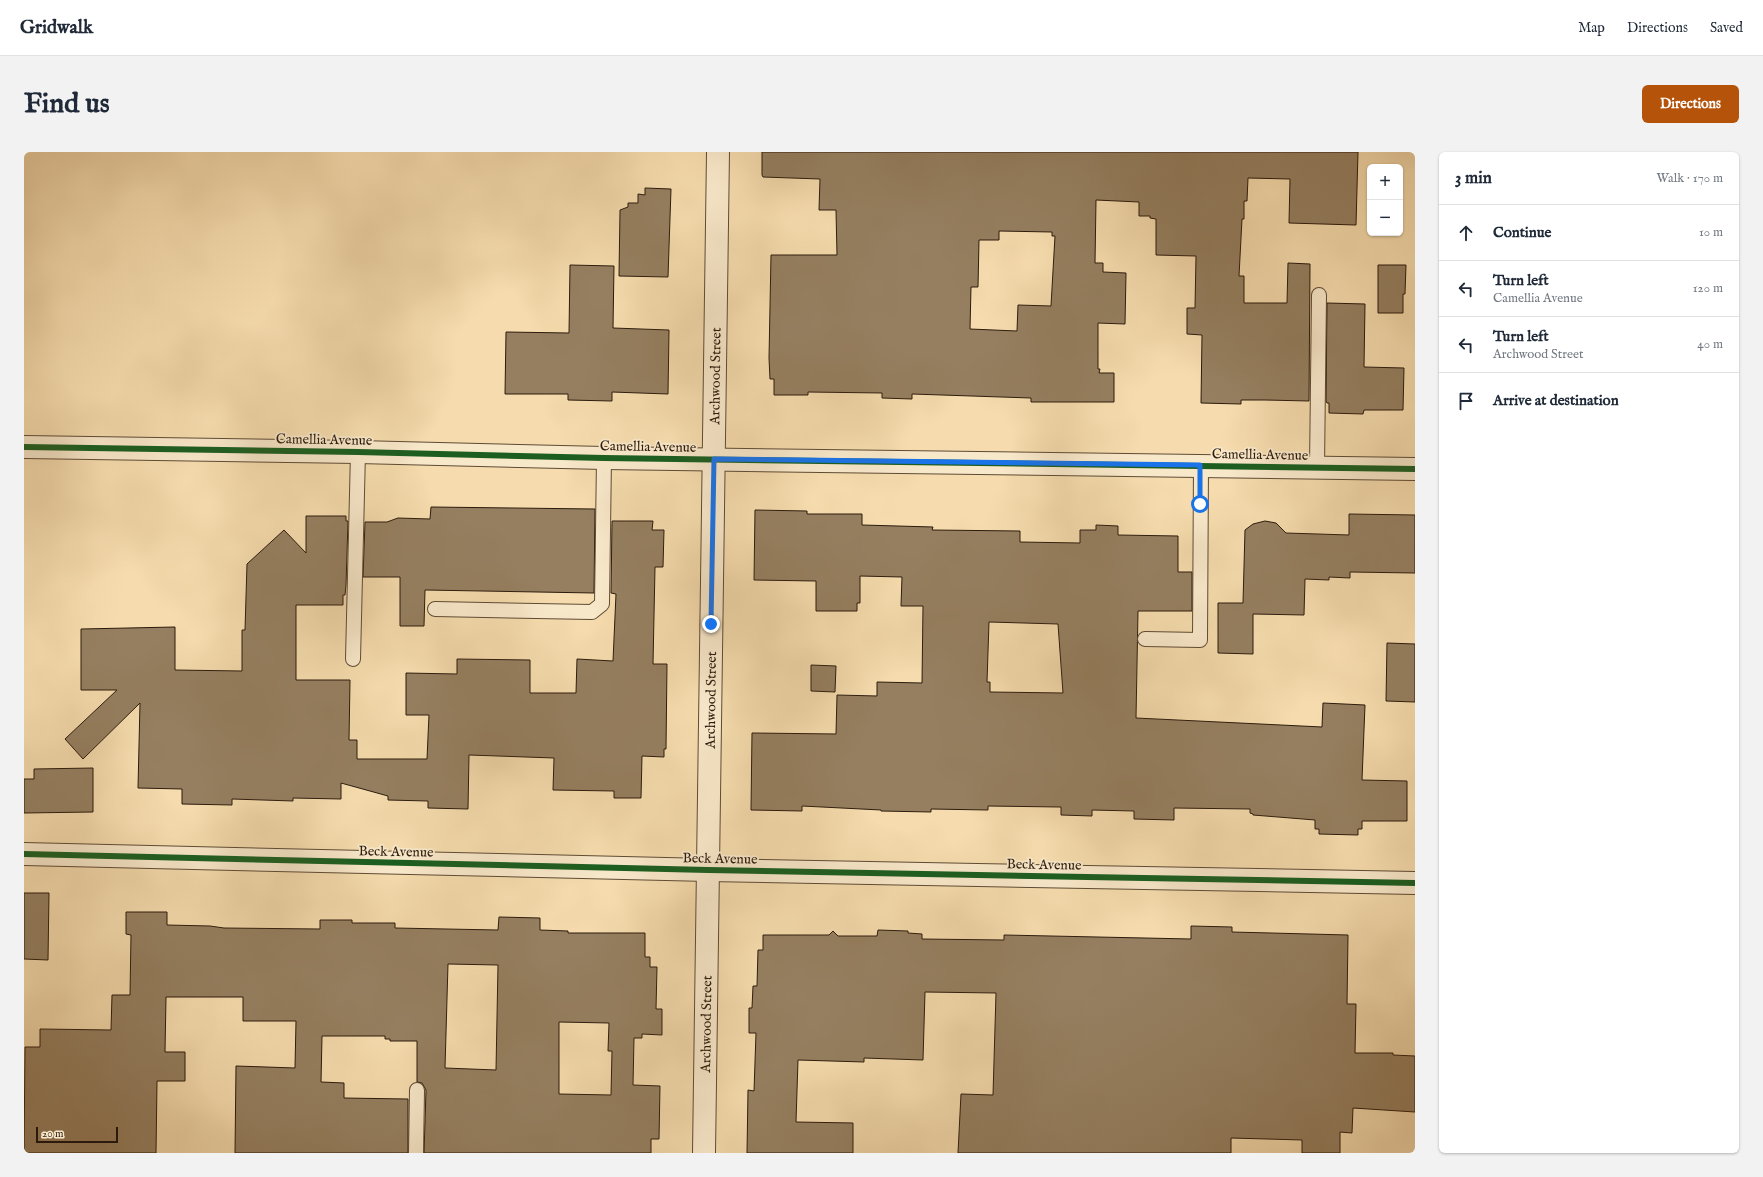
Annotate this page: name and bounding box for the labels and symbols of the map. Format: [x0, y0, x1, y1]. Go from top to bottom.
street label: Archwood Street [706, 327, 726, 426]
street label: Camellia Avenue [276, 430, 373, 450]
street label: Camellia Avenue [600, 437, 697, 457]
street label: Camellia Avenue [1212, 445, 1309, 465]
route start [1191, 495, 1209, 513]
route end [702, 615, 720, 633]
street label: Archwood Street [702, 651, 721, 750]
street label: Beck Avenue [358, 842, 434, 862]
street label: Beck Avenue [682, 849, 758, 869]
street label: Beck Avenue [1006, 855, 1082, 875]
street label: Archwood Street [697, 975, 716, 1074]
scale bar [36, 1125, 118, 1144]

